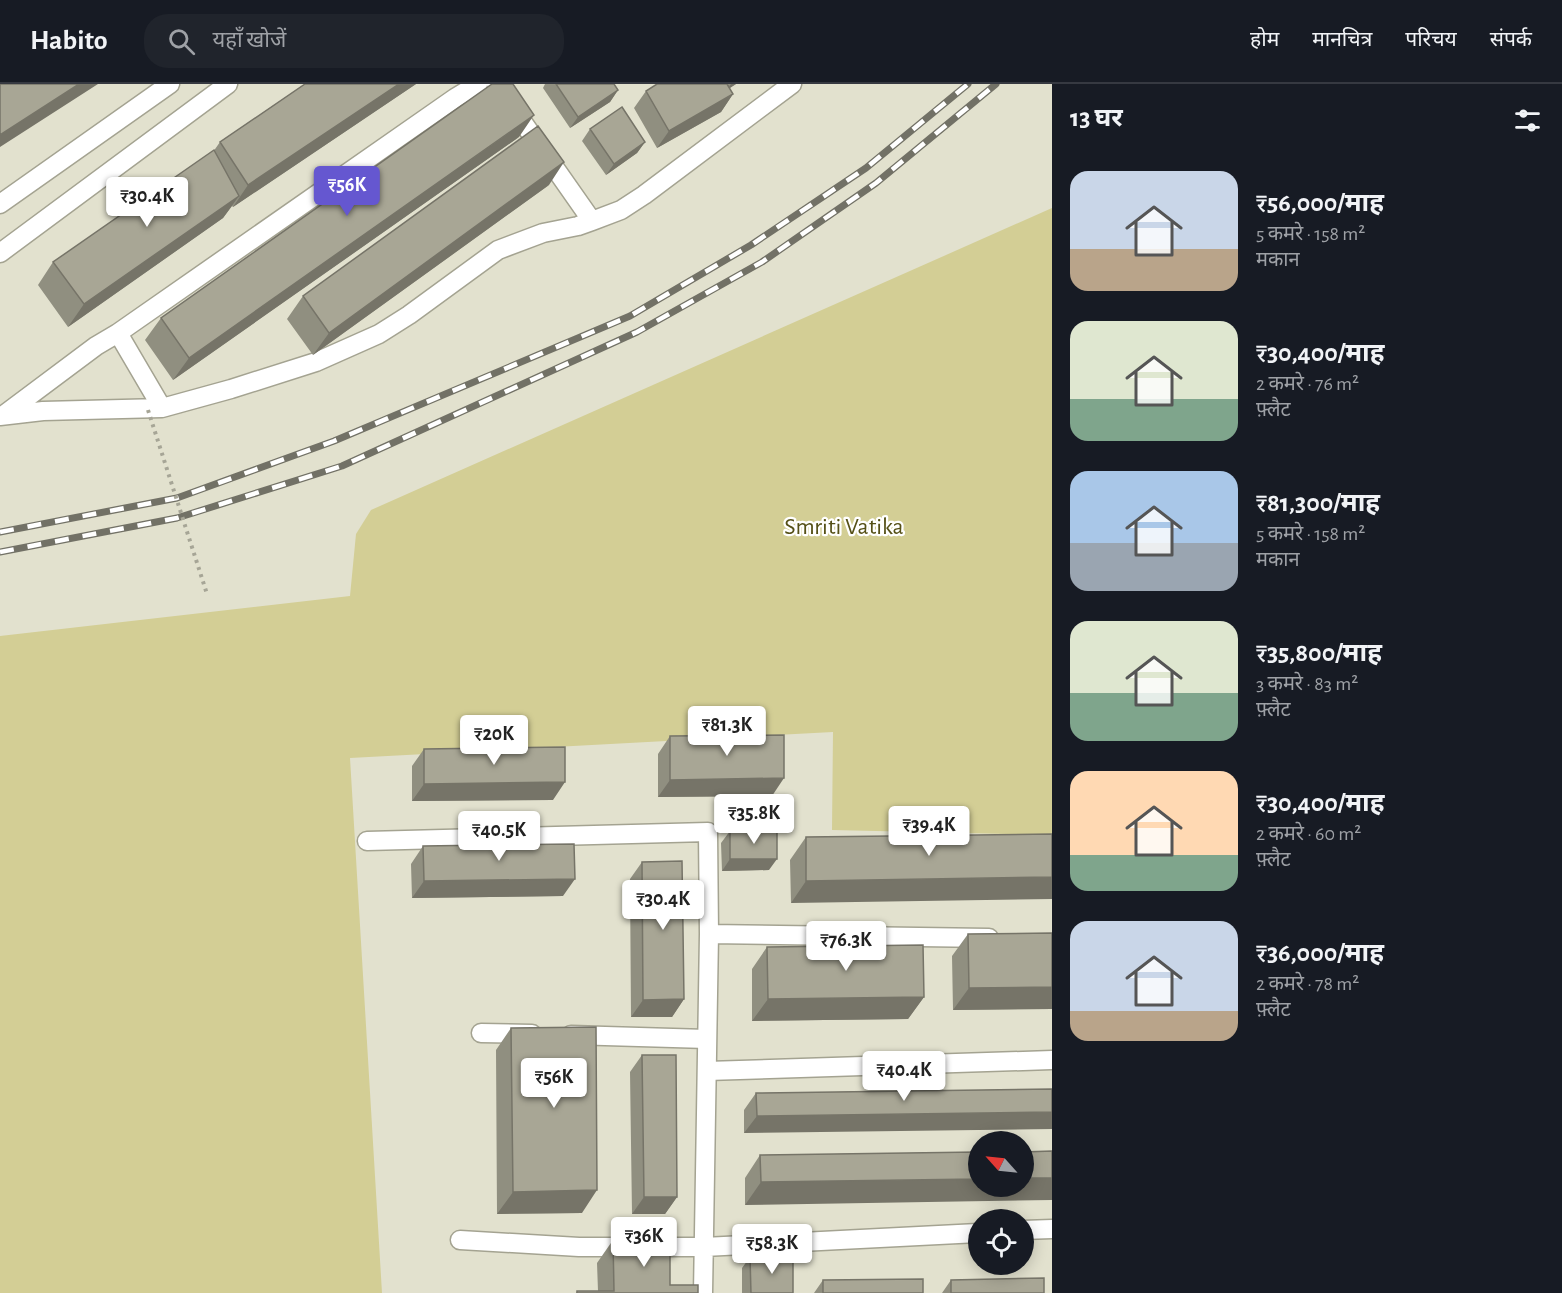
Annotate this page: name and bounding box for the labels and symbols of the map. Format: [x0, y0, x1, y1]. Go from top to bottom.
pin: ₹56K [311, 166, 383, 217]
pin: ₹30.4K [98, 177, 196, 228]
park label: Smriti Vatika [784, 515, 904, 539]
pin: ₹81.3K [678, 706, 776, 757]
pin: ₹20K [458, 715, 530, 766]
pin: ₹35.8K [705, 794, 803, 845]
pin: ₹39.4K [880, 806, 978, 857]
pin: ₹40.5K [450, 811, 548, 862]
pin: ₹30.4K [614, 880, 712, 931]
pin: ₹76.3K [797, 921, 895, 972]
pin: ₹40.4K [855, 1051, 953, 1102]
pin: ₹56K [518, 1058, 590, 1109]
north arrow [968, 1131, 1034, 1197]
pin: ₹36K [608, 1217, 680, 1268]
pin: ₹58.3K [723, 1224, 821, 1275]

